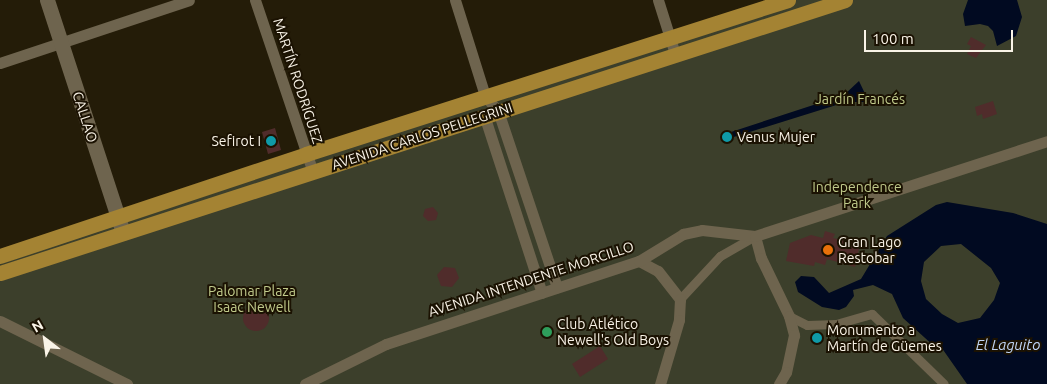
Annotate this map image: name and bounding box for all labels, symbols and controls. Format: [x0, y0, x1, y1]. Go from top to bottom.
street label: MARTÍN RODRÍGUEZ [270, 16, 326, 146]
scale bar [867, 20, 1016, 52]
text: 100 m [872, 30, 914, 47]
street label: CALLAO [69, 89, 101, 145]
park label: Jardín Francés [815, 91, 905, 107]
street label: AVENIDA CARLOS PELLEGRINI [330, 99, 514, 173]
place label: Venus Mujer [737, 129, 815, 145]
marker: Venus Mujer [721, 131, 733, 143]
place label: Sefirot I [211, 133, 261, 149]
marker: Sefirot I [265, 135, 277, 147]
park label: Independence Park [812, 179, 902, 212]
place label: Gran Lago Restobar [838, 234, 902, 266]
street label: AVENIDA INTENDENTE MORCILLO [426, 238, 636, 320]
marker: Gran Lago Restobar [822, 244, 834, 256]
park label: Palomar Plaza Isaac Newell [208, 283, 296, 316]
north arrow [20, 314, 70, 364]
text: N [29, 316, 46, 336]
place label: Club Atlético Newell's Old Boys [557, 316, 669, 348]
place label: Monumento a Martín de Güemes [827, 322, 942, 354]
marker: Club Atlético Newell's Old Boys [541, 326, 553, 338]
marker: Monumento a Martín de Güemes [811, 332, 823, 344]
water label: El Laguito [976, 336, 1040, 354]

